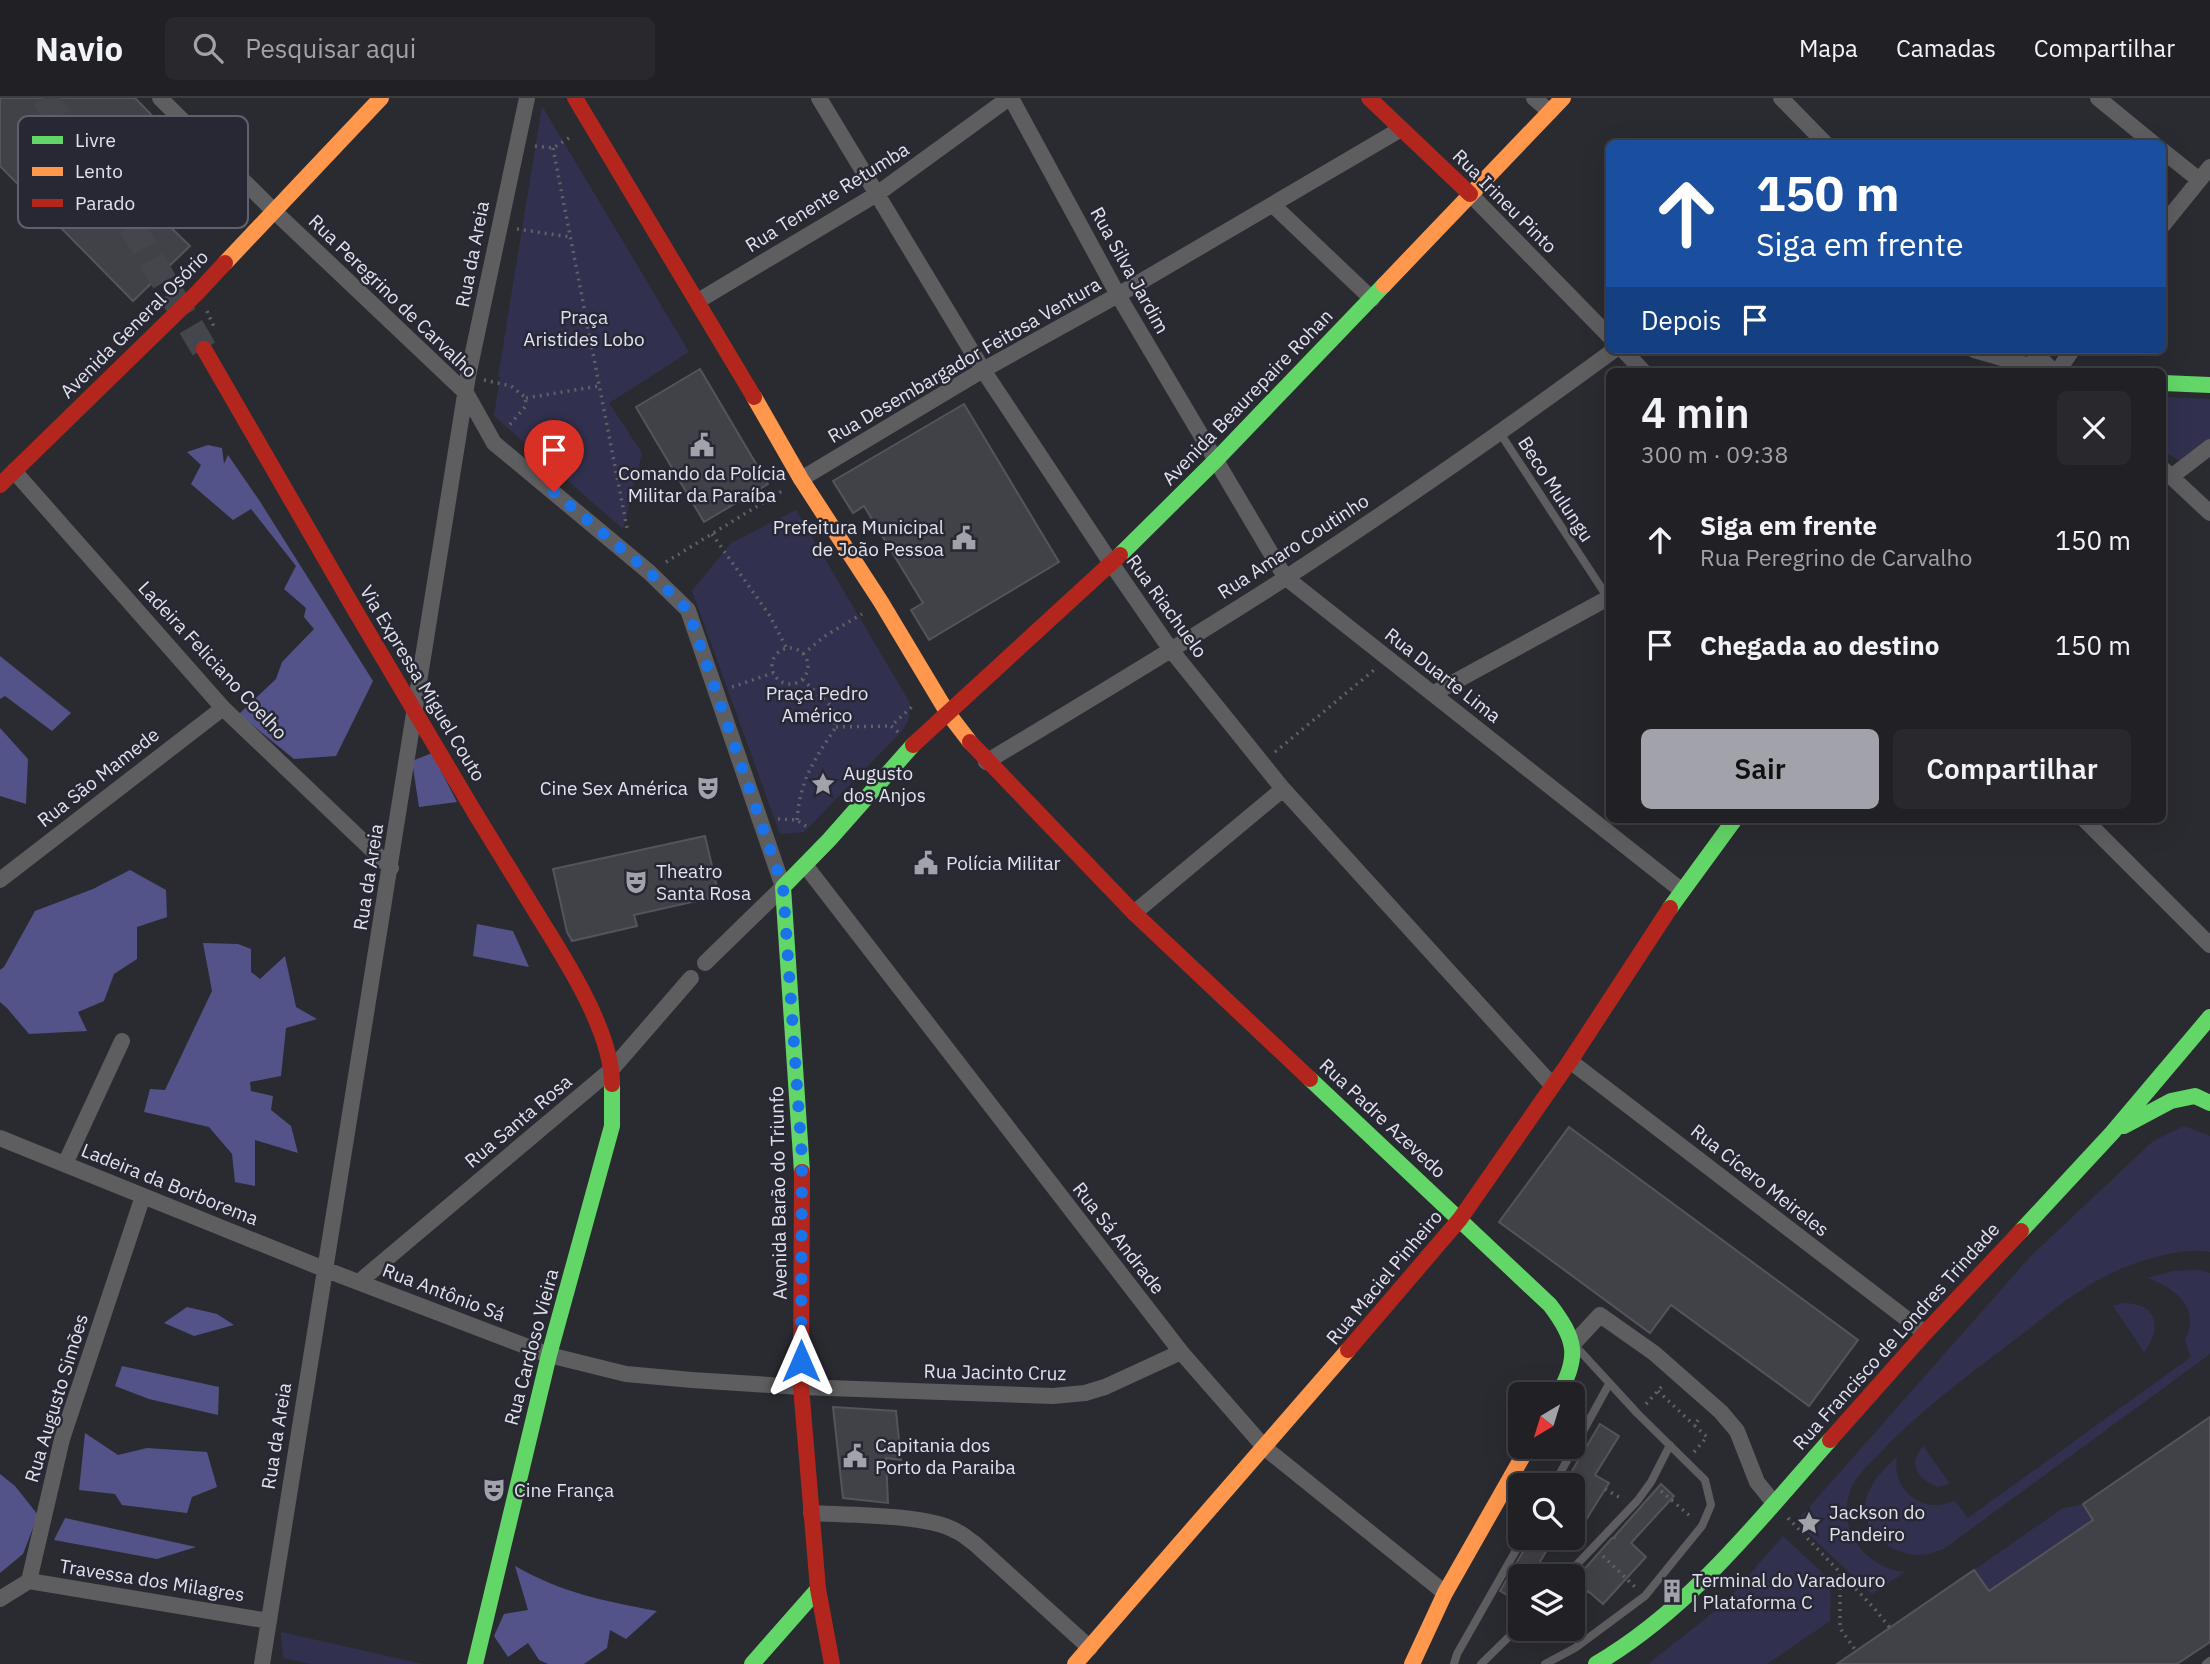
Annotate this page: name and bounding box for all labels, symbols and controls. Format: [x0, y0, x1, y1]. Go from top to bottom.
search box [165, 17, 655, 80]
text: Navio [35, 27, 123, 70]
icon: search [189, 29, 227, 67]
text: Pesquisar aqui [245, 31, 416, 65]
text: Mapa [1799, 32, 1858, 64]
text: Camadas [1896, 32, 1996, 64]
text: Compartilhar [2034, 32, 2175, 64]
legend [18, 116, 248, 228]
text: Livre [75, 128, 116, 152]
street label: Rua Tenente Retumba [741, 137, 913, 257]
street label: Rua Irineu Pinto [1448, 144, 1562, 258]
text: Lento [75, 159, 123, 183]
text: 150 m [1756, 161, 1900, 224]
icon: ahead [1641, 168, 1732, 259]
text: Parado [75, 191, 135, 215]
street label: Rua da Areia [450, 199, 494, 309]
street label: Rua Silva Jardim [1085, 202, 1175, 338]
street label: Rua Peregrino de Carvalho [304, 209, 482, 383]
text: Siga em frente [1756, 223, 1963, 265]
street label: Avenida General Osório [55, 245, 213, 403]
street label: Rua Desembargador Feitosa Ventura [823, 272, 1105, 448]
icon: arrive [1736, 301, 1774, 339]
text: Depois [1641, 303, 1722, 337]
street label: Avenida Beaurepaire Rohan [1157, 304, 1337, 490]
park label: Praça Aristides Lobo [523, 305, 645, 351]
text: 4 min [1641, 385, 1750, 440]
button: close [2057, 391, 2131, 465]
pin [524, 420, 584, 492]
icon: arrive [535, 431, 573, 469]
public building icon: Comando da Polícia Militar da Paraíba [688, 431, 716, 459]
street label: Beco Mulungu [1513, 432, 1599, 546]
text: 300 m · 09:38 [1641, 439, 1788, 469]
place label: Comando da Polícia Militar da Paraíba [618, 461, 786, 507]
street label: Rua Amaro Coutinho [1213, 488, 1373, 604]
text: Siga em frente [1700, 508, 1877, 542]
place label: Prefeitura Municipal de João Pessoa [773, 515, 944, 561]
icon: ahead [1641, 521, 1679, 559]
text: 150 m [2055, 523, 2131, 557]
public building icon: Prefeitura Municipal de João Pessoa [950, 524, 978, 552]
text: Rua Peregrino de Carvalho [1700, 542, 1972, 572]
street label: Rua Riachuelo [1121, 550, 1213, 662]
street label: Ladeira Feliciano Coelho [133, 576, 293, 744]
street label: Via Expressa Miguel Couto [355, 581, 491, 785]
street label: Rua Duarte Lima [1380, 622, 1506, 728]
icon: arrive [1641, 626, 1679, 664]
text: Chegada ao destino [1700, 628, 1939, 662]
text: 150 m [2055, 628, 2131, 662]
park label: Praça Pedro Américo [766, 681, 868, 727]
street label: Rua São Mamede [32, 722, 164, 832]
button: Sair [1641, 729, 1879, 809]
button: Compartilhar [1893, 729, 2131, 809]
place label: Augusto dos Anjos [843, 761, 926, 807]
place icon: Augusto dos Anjos [809, 770, 837, 798]
theatre icon: Cine Sex América [694, 774, 722, 802]
place label: Cine Sex América [540, 776, 688, 800]
street label: Rua da Areia [348, 822, 388, 932]
public building icon: Polícia Militar [912, 849, 940, 877]
place label: Polícia Militar [946, 851, 1061, 875]
place label: Theatro Santa Rosa [656, 859, 751, 905]
theatre icon: Theatro Santa Rosa [622, 868, 650, 896]
street label: Rua Padre Azevedo [1315, 1053, 1451, 1183]
street label: Rua Santa Rosa [459, 1069, 577, 1173]
street label: Avenida Barão do Triunfo [764, 1086, 792, 1300]
street label: Rua Cícero Meireles [1686, 1119, 1834, 1241]
street label: Ladeira da Borborema [78, 1138, 262, 1230]
street label: Rua Sá Andrade [1068, 1177, 1170, 1299]
street label: Rua Maciel Pinheiro [1321, 1205, 1447, 1349]
street label: Rua Francisco de Londres Trindade [1787, 1217, 2005, 1455]
street label: Rua Antônio Sá [379, 1258, 509, 1326]
street label: Rua Cardoso Vieira [499, 1266, 563, 1428]
street label: Rua Augusto Simões [19, 1311, 93, 1485]
position arrow [764, 1324, 838, 1398]
street label: Rua Jacinto Cruz [923, 1359, 1067, 1385]
street label: Rua da Areia [256, 1381, 296, 1491]
north arrow [1508, 1382, 1586, 1460]
map controls [1508, 1382, 1585, 1641]
place label: Capitania dos Porto da Paraiba [875, 1433, 1016, 1479]
public building icon: Capitania dos Porto da Paraiba [841, 1442, 869, 1470]
button: search [1508, 1473, 1585, 1550]
theatre icon: Cine França [480, 1476, 508, 1504]
place label: Cine França [514, 1478, 614, 1502]
place label: Jackson do Pandeiro [1829, 1500, 1925, 1546]
place icon: Jackson do Pandeiro [1795, 1509, 1823, 1537]
street label: Travessa dos Milagres [58, 1554, 246, 1606]
button: layers [1508, 1564, 1585, 1641]
place label: Terminal do Varadouro | Plataforma C [1692, 1568, 1885, 1614]
building icon: Terminal do Varadouro | Plataforma C [1658, 1577, 1686, 1605]

